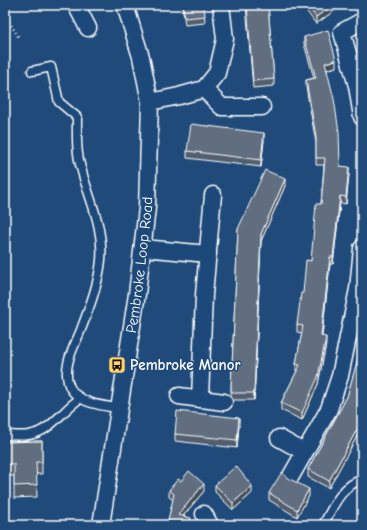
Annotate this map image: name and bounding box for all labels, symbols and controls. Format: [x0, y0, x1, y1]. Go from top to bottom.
street label: Pembroke Loop Road [122, 196, 156, 334]
bus stop icon: Pembroke Manor [107, 355, 127, 375]
place label: Pembroke Manor [130, 356, 241, 374]

